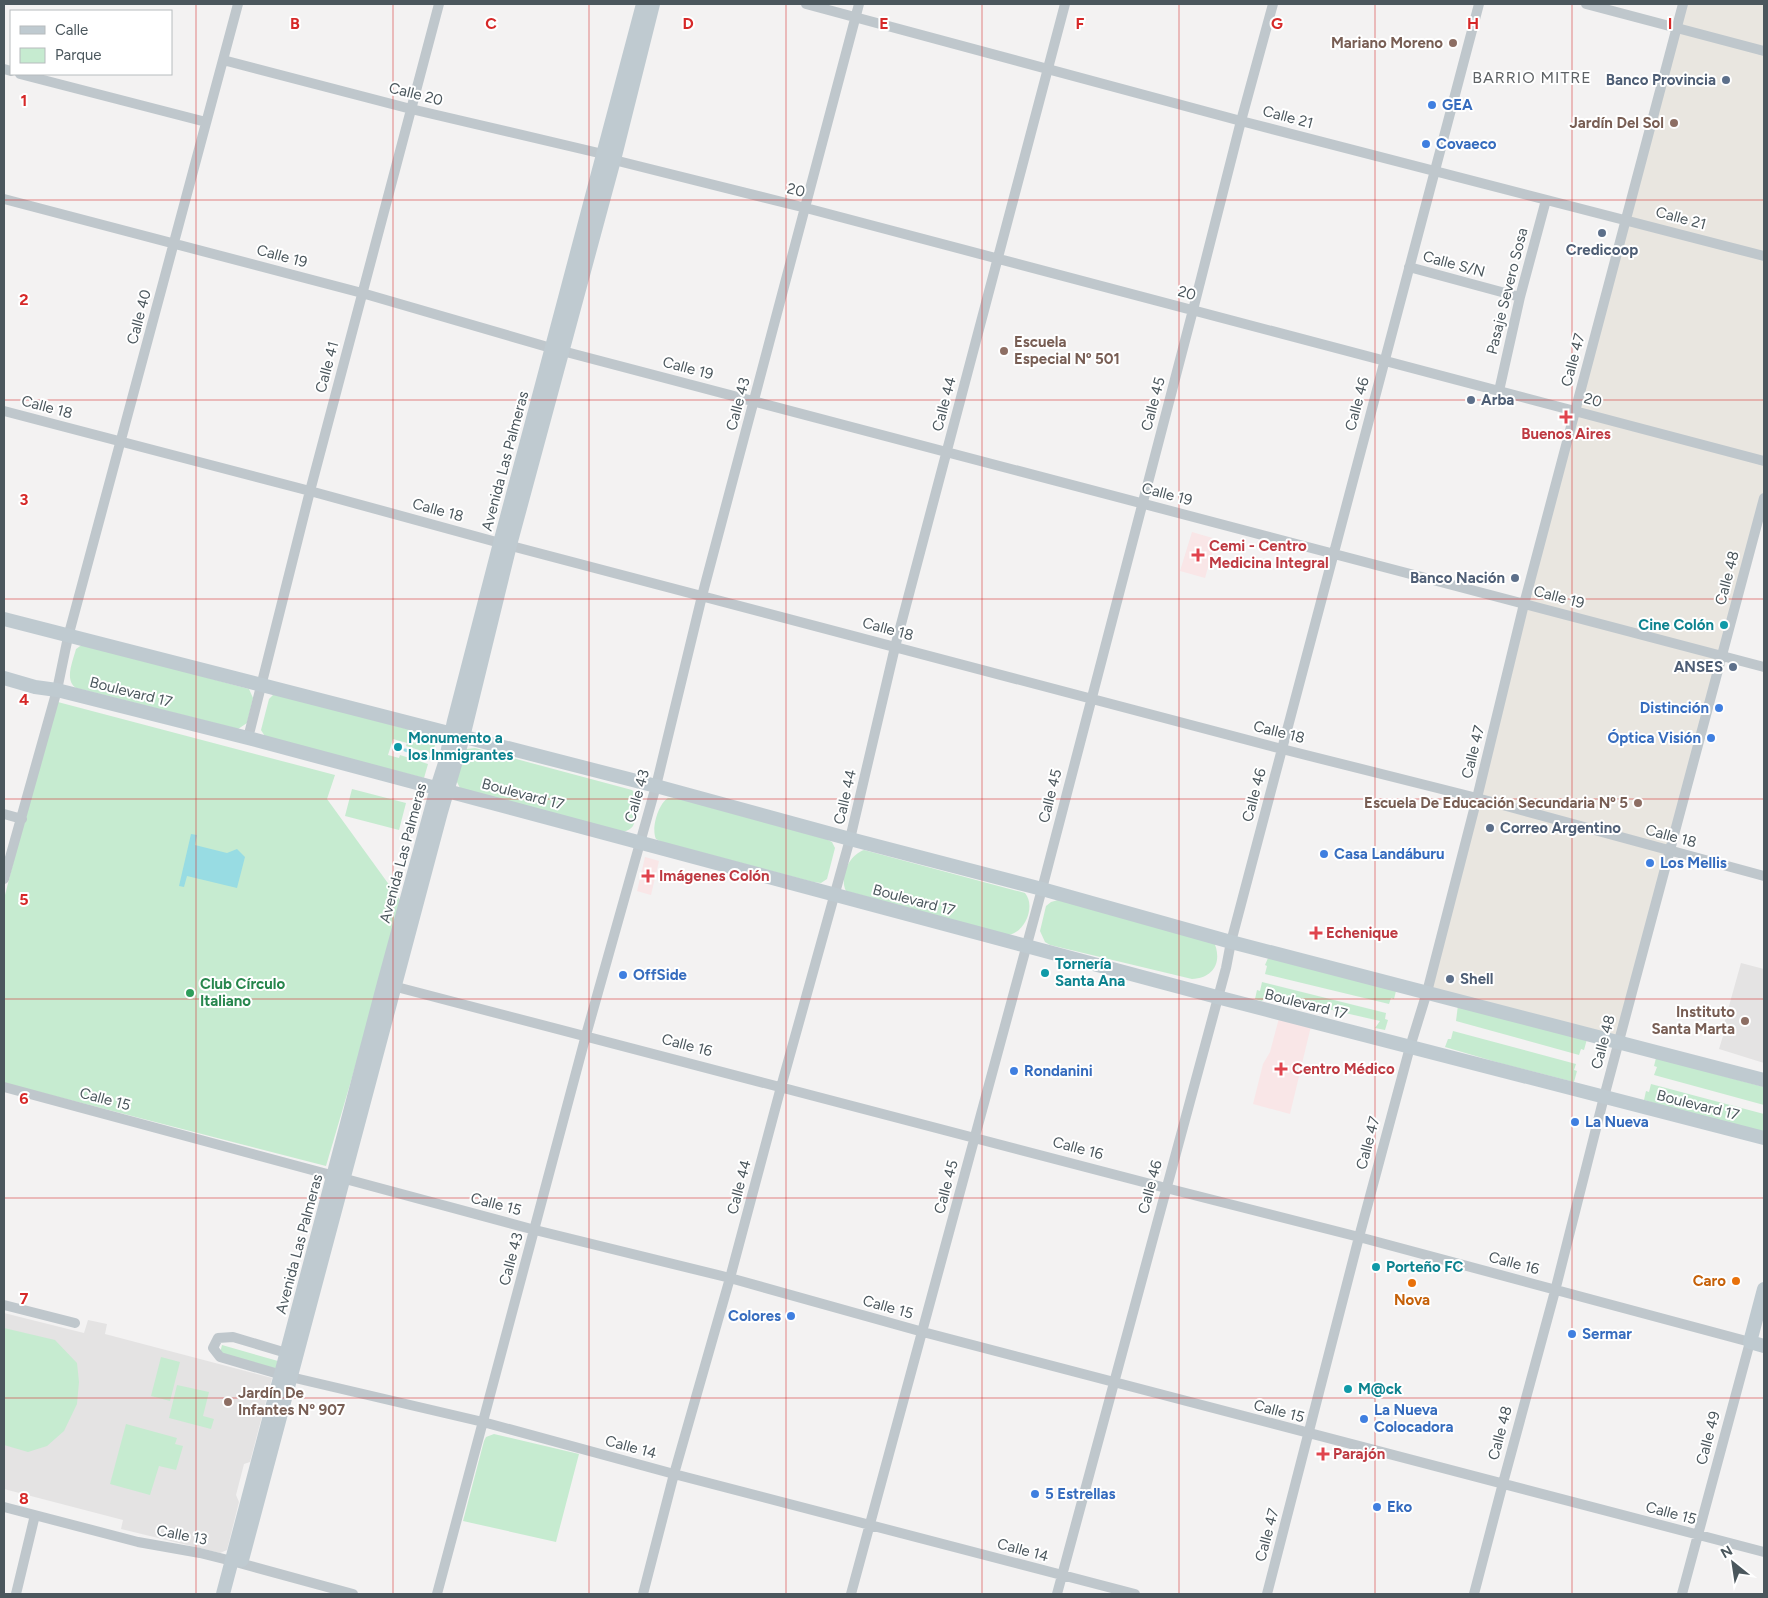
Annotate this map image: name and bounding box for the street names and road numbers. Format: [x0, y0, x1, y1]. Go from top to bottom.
street label: Calle 20 [387, 79, 445, 109]
street label: Calle 21 [1261, 102, 1315, 132]
street label: 20 [785, 179, 807, 201]
street label: Calle 21 [1654, 203, 1708, 233]
street label: Pasaje Severo Sosa [1483, 226, 1531, 356]
street label: Calle 19 [255, 241, 309, 271]
street label: Calle S/N [1421, 247, 1487, 281]
street label: 20 [1176, 282, 1198, 304]
street label: Calle 40 [123, 288, 155, 346]
street label: Calle 47 [1557, 331, 1589, 389]
street label: Calle 41 [312, 339, 342, 395]
street label: Calle 19 [661, 353, 715, 383]
street label: Calle 43 [722, 375, 754, 433]
street label: Calle 44 [928, 375, 960, 433]
street label: Calle 45 [1137, 375, 1169, 433]
street label: Calle 46 [1341, 375, 1373, 433]
street label: Avenida Las Palmeras [478, 389, 532, 533]
street label: 20 [1582, 389, 1604, 411]
street label: Calle 18 [19, 392, 75, 422]
street label: Calle 19 [1140, 479, 1194, 509]
street label: Calle 18 [410, 495, 466, 525]
street label: Calle 48 [1711, 549, 1743, 607]
street label: Calle 19 [1532, 582, 1586, 612]
street label: Calle 18 [860, 614, 916, 644]
street label: Boulevard 17 [88, 673, 174, 711]
street label: Calle 18 [1251, 717, 1307, 747]
street label: Calle 47 [1458, 723, 1488, 781]
street label: Calle 46 [1238, 766, 1270, 824]
street label: Calle 43 [621, 767, 653, 825]
street label: Calle 45 [1035, 767, 1065, 825]
street label: Calle 44 [830, 768, 860, 826]
street label: Boulevard 17 [480, 774, 566, 814]
street label: Avenida Las Palmeras [376, 781, 430, 925]
street label: Calle 18 [1643, 821, 1699, 851]
street label: Boulevard 17 [871, 880, 957, 920]
street label: Boulevard 17 [1263, 985, 1349, 1023]
street label: Calle 48 [1587, 1013, 1619, 1071]
street label: Calle 16 [660, 1030, 715, 1061]
street label: Calle 15 [78, 1084, 132, 1114]
street label: Boulevard 17 [1655, 1086, 1741, 1124]
street label: Calle 47 [1352, 1114, 1384, 1172]
street label: Calle 16 [1051, 1133, 1106, 1164]
street label: Calle 44 [723, 1158, 755, 1216]
street label: Calle 45 [930, 1158, 962, 1216]
street label: Calle 46 [1134, 1158, 1166, 1216]
street label: Avenida Las Palmeras [272, 1172, 326, 1316]
street label: Calle 15 [469, 1189, 523, 1219]
street label: Calle 43 [495, 1230, 527, 1288]
street label: Calle 16 [1487, 1248, 1542, 1279]
street label: Calle 15 [861, 1291, 915, 1323]
street label: Calle 15 [1252, 1396, 1306, 1426]
street label: Calle 48 [1484, 1404, 1516, 1462]
street label: Calle 49 [1692, 1409, 1724, 1467]
street label: Calle 14 [603, 1432, 659, 1462]
street label: Calle 15 [1644, 1498, 1698, 1528]
street label: Calle 47 [1251, 1506, 1283, 1564]
street label: Calle 13 [155, 1521, 209, 1549]
street label: Calle 14 [995, 1535, 1051, 1565]

